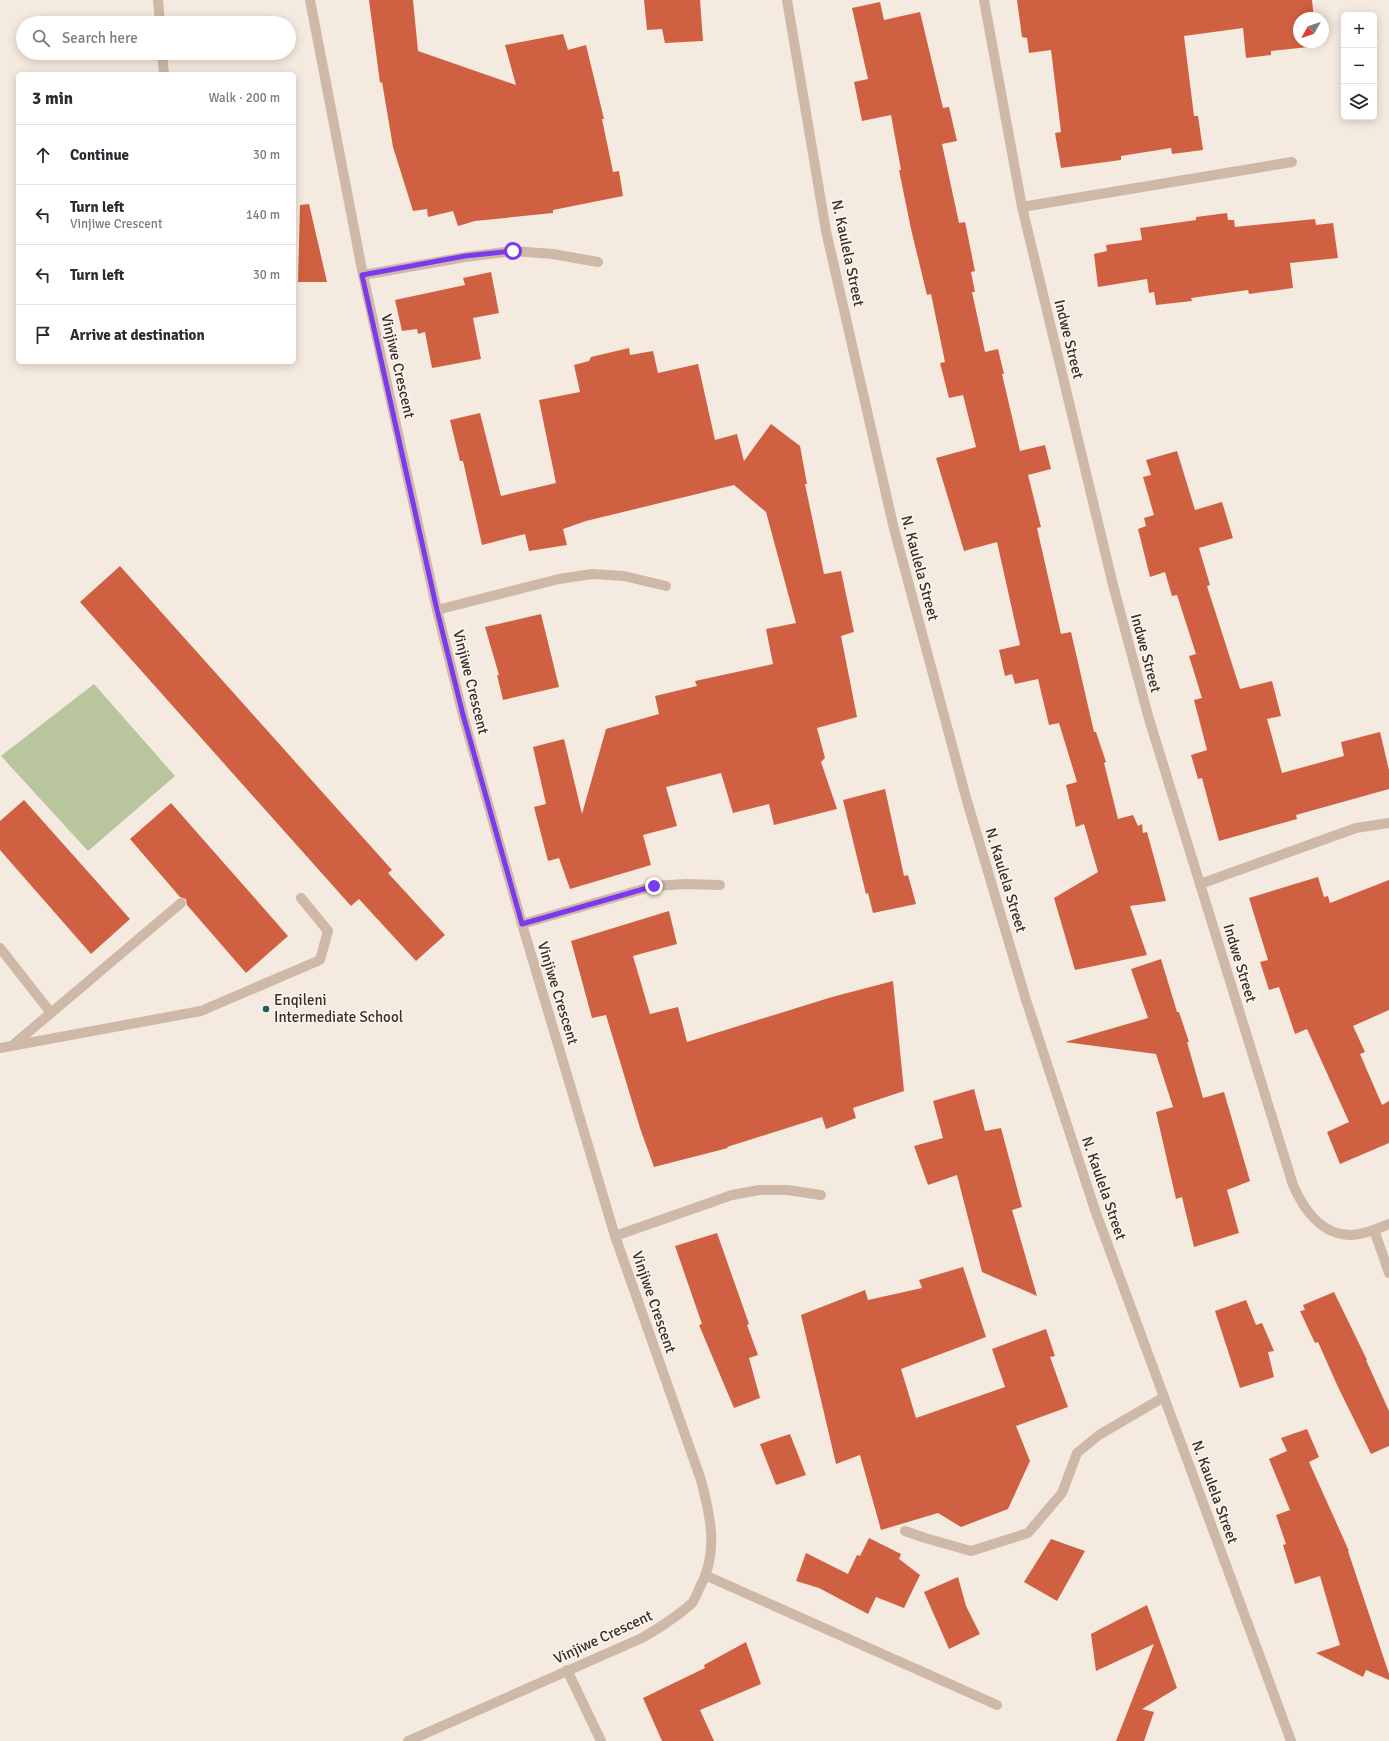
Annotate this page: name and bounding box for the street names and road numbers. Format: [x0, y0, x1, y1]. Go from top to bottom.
street label: N. Kaulela Street [828, 198, 868, 308]
street label: Indwe Street [1050, 297, 1088, 381]
street label: Vinjiwe Crescent [377, 312, 419, 420]
street label: N. Kaulela Street [897, 513, 943, 623]
street label: Indwe Street [1127, 612, 1165, 694]
street label: Vinjiwe Crescent [449, 628, 493, 736]
street label: N. Kaulela Street [982, 826, 1030, 934]
street label: Indwe Street [1220, 922, 1260, 1004]
street label: Vinjiwe Crescent [534, 939, 582, 1047]
street label: N. Kaulela Street [1078, 1134, 1130, 1242]
street label: Vinjiwe Crescent [628, 1249, 680, 1355]
street label: N. Kaulela Street [1188, 1438, 1242, 1546]
street label: Vinjiwe Crescent [551, 1606, 655, 1668]

